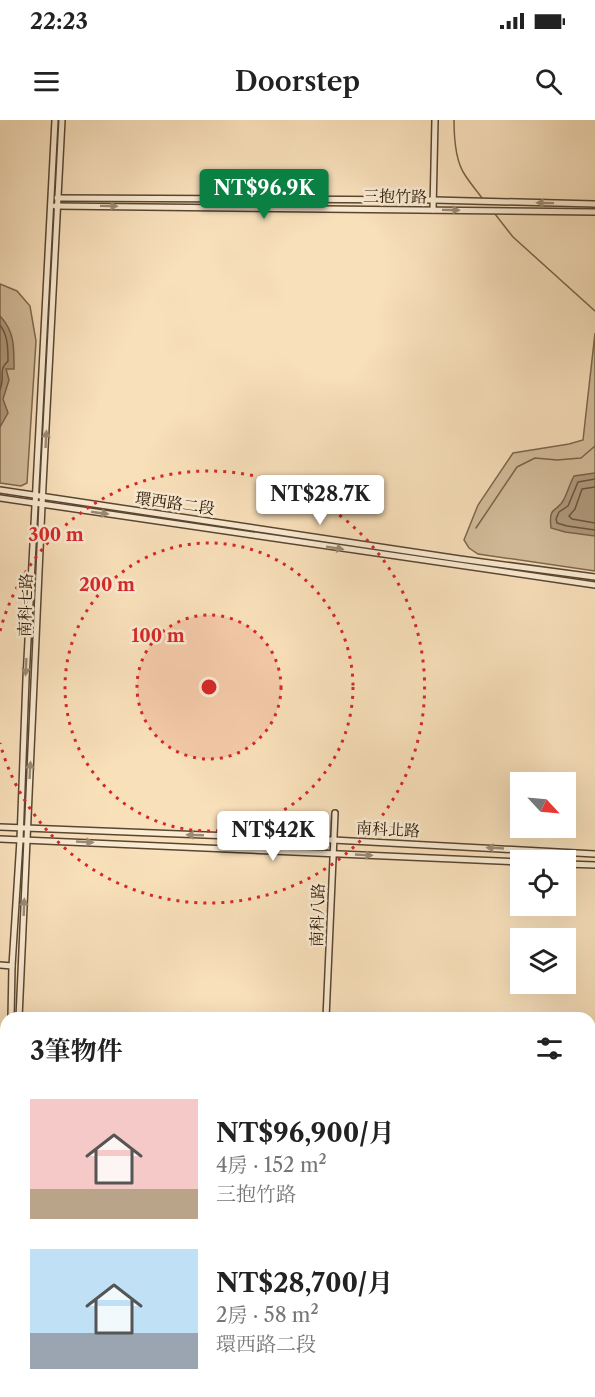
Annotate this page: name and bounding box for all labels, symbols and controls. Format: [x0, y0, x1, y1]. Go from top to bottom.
text: 22:23 [30, 8, 88, 35]
icon: menu [30, 65, 63, 98]
text: Doorstep [235, 65, 360, 98]
icon: search [532, 65, 565, 98]
pin: NT$96.9K [202, 169, 326, 220]
text: NT$96.9K [214, 176, 314, 200]
street label: 三抱竹路 [363, 185, 427, 207]
one-way arrow [536, 198, 555, 207]
one-way arrow [100, 202, 119, 211]
one-way arrow [442, 206, 461, 215]
one-way arrow [41, 429, 50, 448]
pin: NT$28.7K [258, 475, 382, 526]
text: NT$28.7K [270, 482, 370, 506]
street label: 環西路二段 [134, 488, 216, 518]
one-way arrow [91, 509, 110, 518]
text: 300 m [28, 524, 84, 546]
one-way arrow [325, 543, 344, 552]
street label: 南科七路 [14, 573, 36, 637]
text: 200 m [79, 574, 135, 596]
text: 100 m [131, 625, 185, 647]
one-way arrow [22, 658, 31, 677]
centre of rings [199, 677, 219, 697]
one-way arrow [26, 760, 35, 779]
north arrow [510, 772, 576, 838]
map controls [510, 772, 576, 994]
pin: NT$42K [224, 811, 322, 862]
street label: 南科北路 [356, 817, 420, 841]
text: NT$42K [231, 818, 315, 842]
one-way arrow [185, 830, 204, 839]
one-way arrow [76, 838, 95, 847]
one-way arrow [485, 844, 504, 853]
one-way arrow [355, 850, 374, 859]
button: locate [510, 850, 576, 916]
street label: 南科八路 [306, 883, 328, 947]
one-way arrow [20, 898, 29, 917]
button: layers [510, 928, 576, 994]
icon: filters [533, 1032, 566, 1065]
text: 3筆物件 [30, 1035, 123, 1067]
text: NT$96,900/月 [216, 1117, 395, 1149]
icon: home [78, 1123, 150, 1195]
text: 4房 · 152 m² [216, 1153, 327, 1177]
text: 三抱竹路 [216, 1182, 296, 1206]
text: NT$28,700/月 [216, 1267, 393, 1299]
icon: home [78, 1273, 150, 1345]
text: 2房 · 58 m² [216, 1303, 319, 1327]
text: 環西路二段 [216, 1332, 316, 1356]

